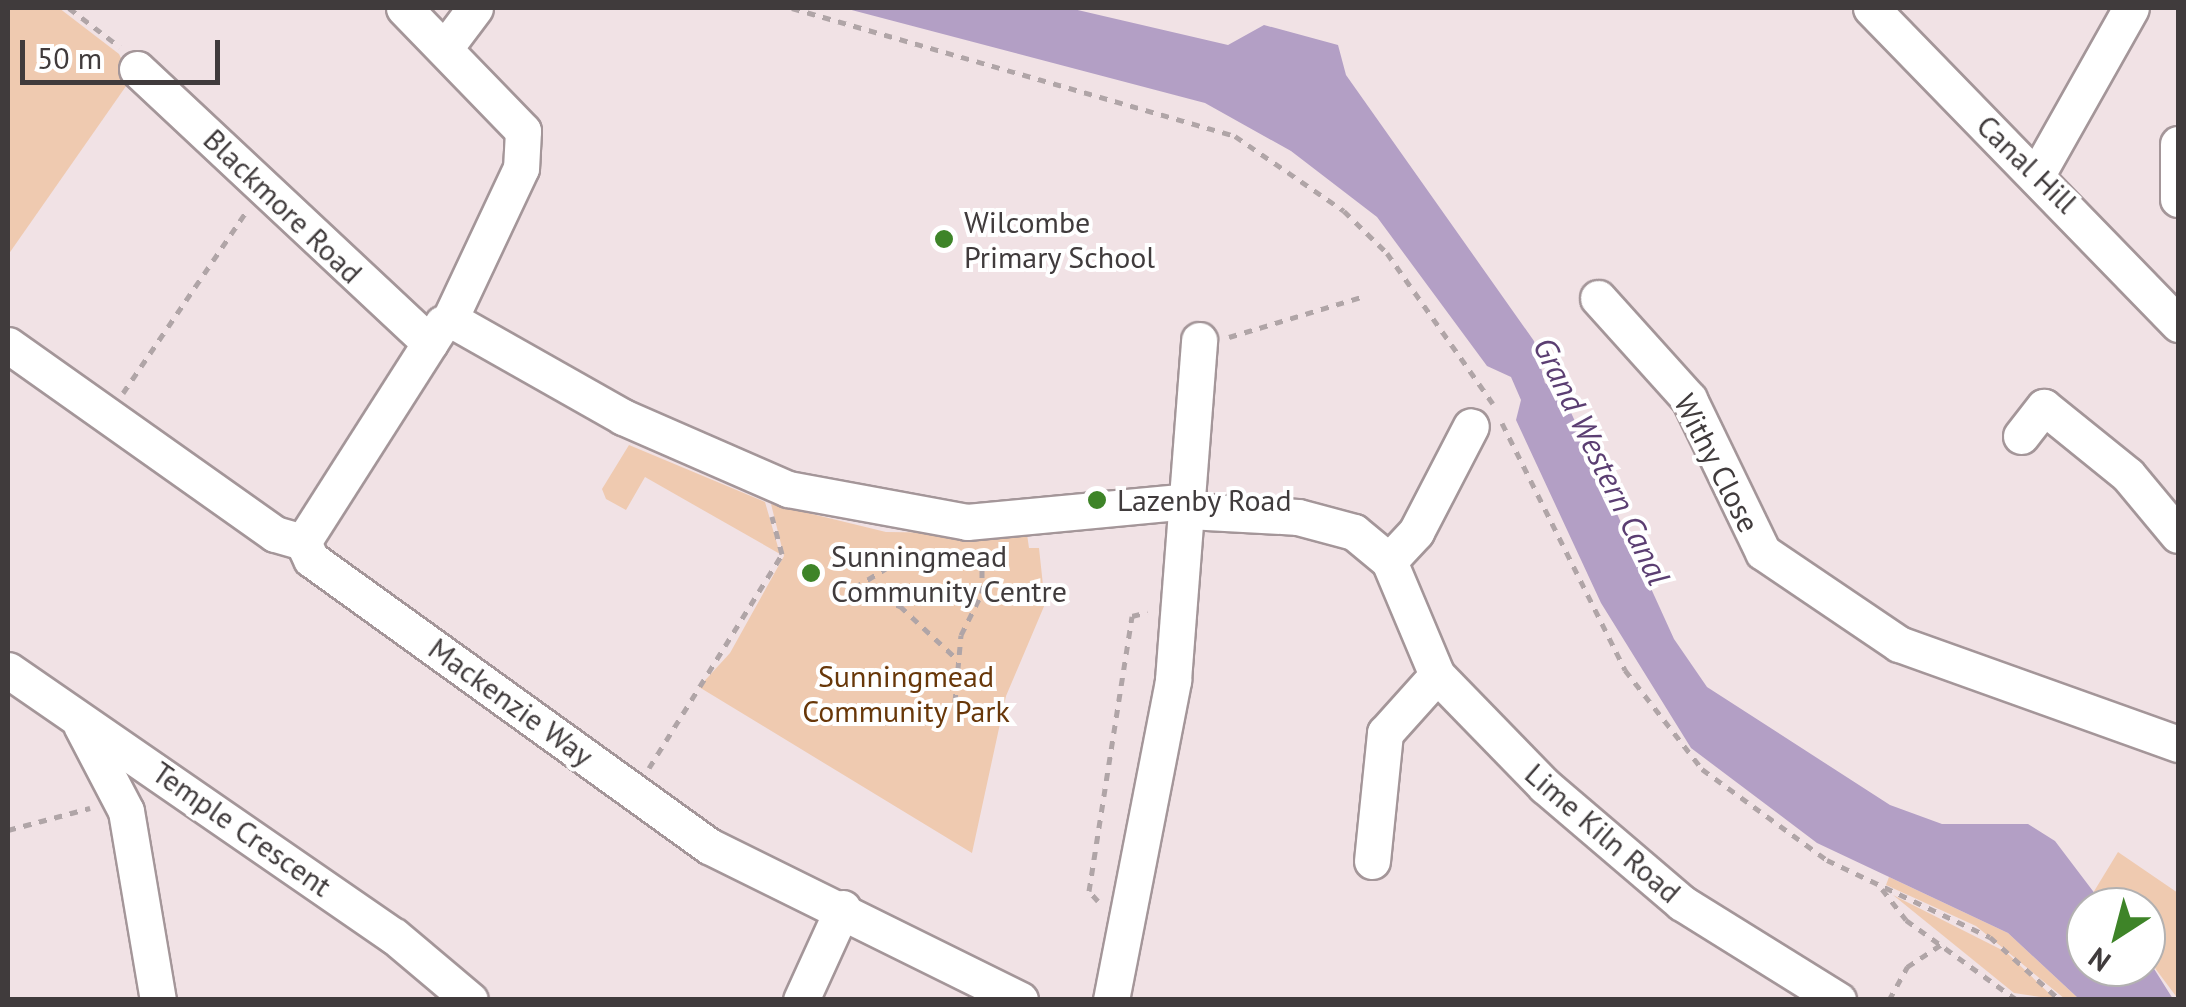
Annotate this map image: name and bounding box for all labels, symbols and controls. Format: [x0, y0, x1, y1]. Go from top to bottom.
scale bar [25, 20, 225, 82]
text: 50 m [37, 38, 102, 77]
street label: Canal Hill [1969, 108, 2085, 220]
street label: Blackmore Road [196, 121, 370, 291]
place label: Wilcombe Primary School [964, 204, 1156, 274]
marker: Wilcombe Primary School [933, 228, 955, 250]
water label: Grand Western Canal [1525, 331, 1679, 591]
street label: Withy Close [1667, 387, 1767, 539]
place label: Lazenby Road [1117, 482, 1293, 518]
marker: Lazenby Road [1086, 489, 1108, 511]
place label: Sunningmead Community Centre [831, 538, 1068, 608]
marker: Sunningmead Community Centre [800, 562, 822, 584]
street label: Mackenzie Way [422, 630, 600, 774]
park label: Sunningmead Community Park [802, 658, 1010, 728]
street label: Temple Crescent [146, 754, 338, 904]
street label: Lime Kiln Road [1518, 756, 1688, 910]
north arrow [2066, 887, 2166, 987]
text: N [2081, 940, 2118, 980]

